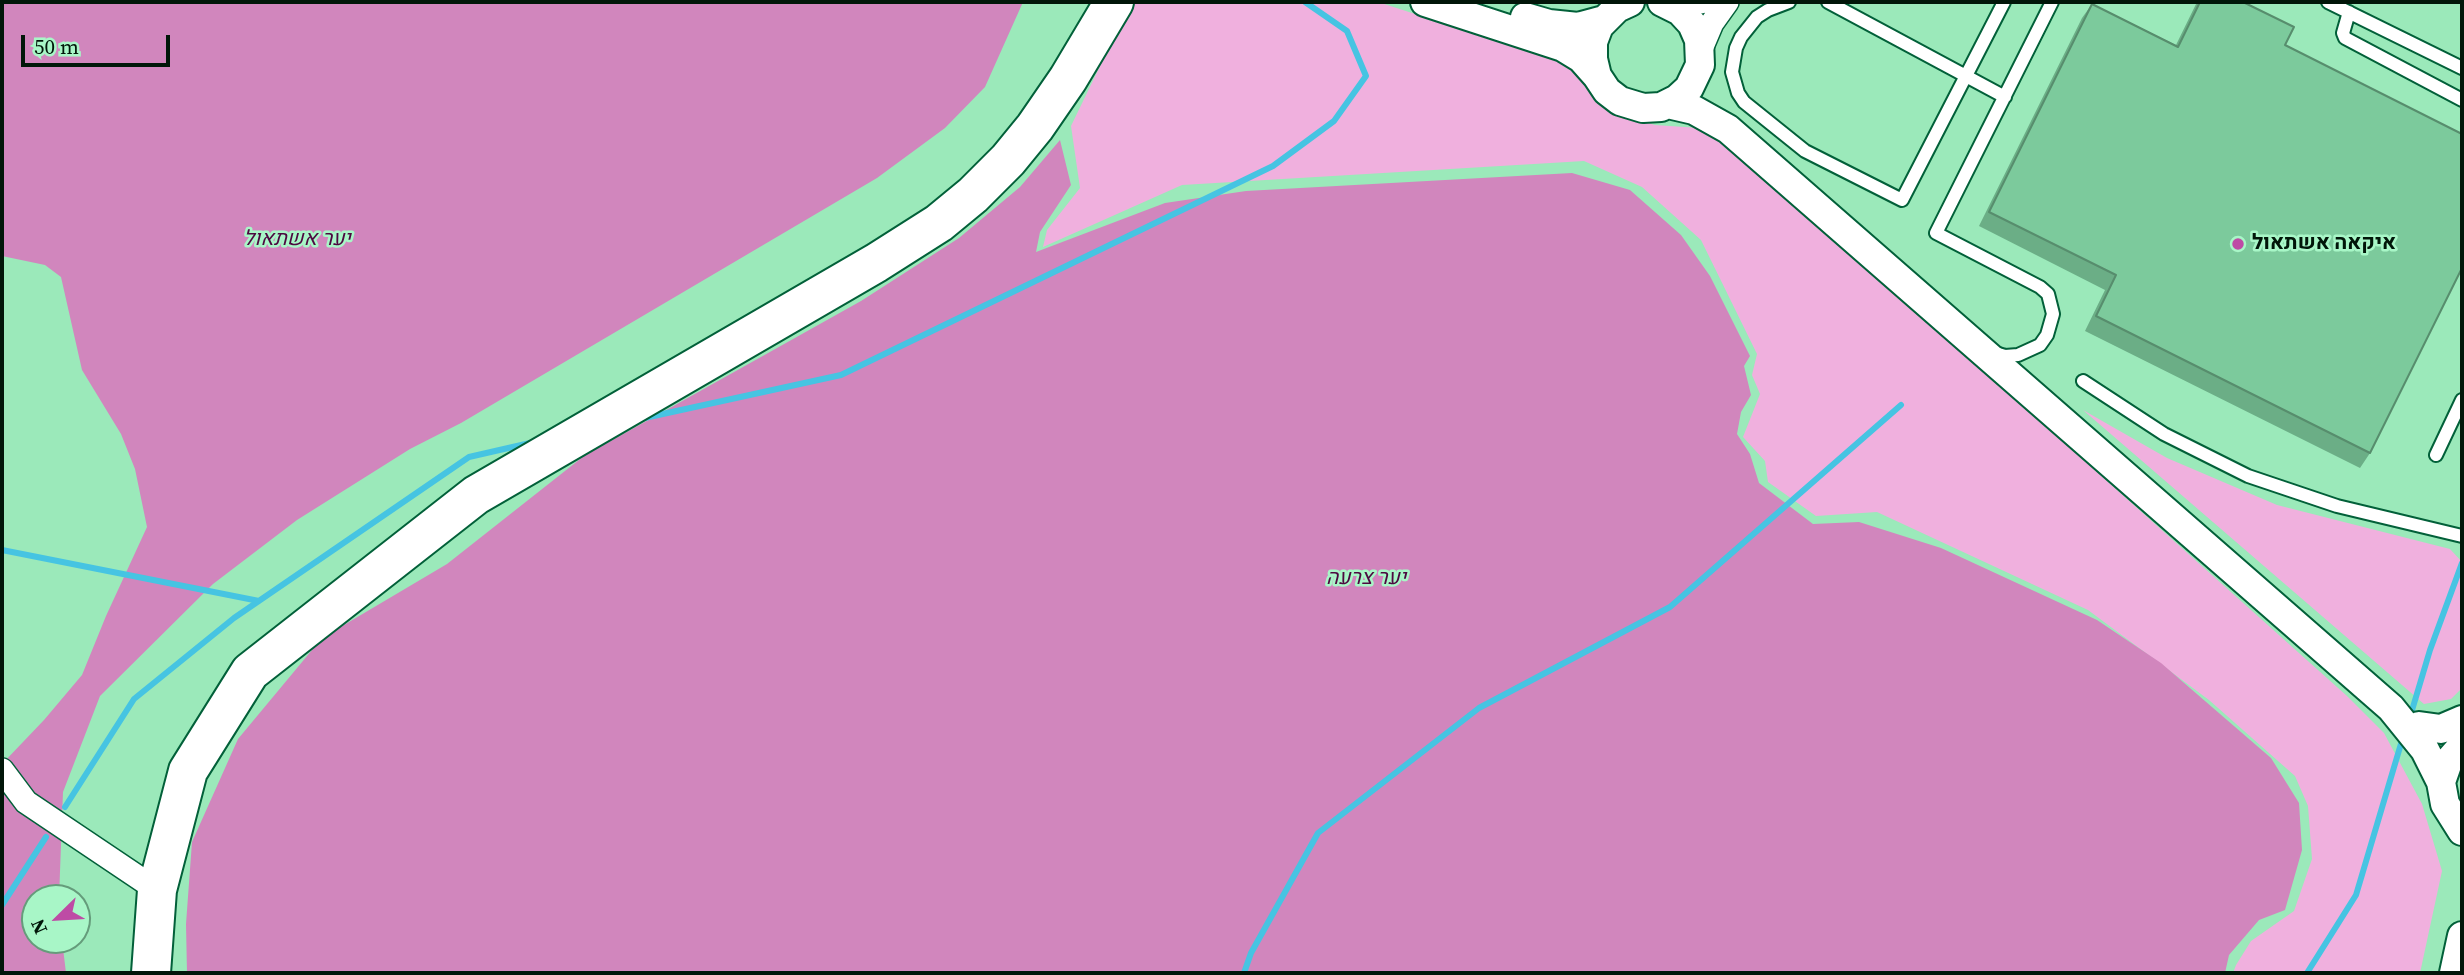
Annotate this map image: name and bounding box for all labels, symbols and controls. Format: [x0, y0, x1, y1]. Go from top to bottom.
scale bar [24, 21, 173, 65]
text: 50 m [34, 32, 79, 61]
park label: יער אשתאול [243, 227, 351, 253]
place label: איקאה אשתאול [2252, 231, 2396, 257]
marker: איקאה אשתאול [2230, 236, 2246, 252]
park label: יער צרעה [1326, 566, 1406, 592]
north arrow [21, 884, 91, 954]
text: N [24, 915, 53, 938]

